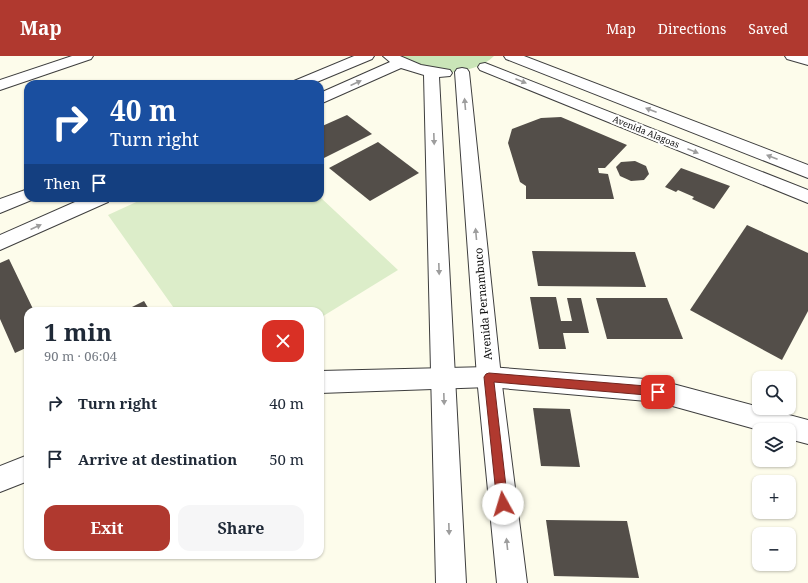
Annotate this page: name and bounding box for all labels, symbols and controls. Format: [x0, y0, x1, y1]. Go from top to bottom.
text: Map [20, 15, 62, 41]
text: Map [606, 19, 636, 38]
text: Directions [658, 19, 726, 38]
text: Saved [748, 19, 788, 38]
one-way arrow [516, 79, 528, 85]
one-way arrow [350, 80, 361, 86]
text: 40 m [110, 91, 177, 129]
icon: right [44, 96, 96, 148]
one-way arrow [462, 98, 469, 110]
one-way arrow [644, 107, 656, 113]
street label: Avenida Alagoas [611, 112, 681, 151]
text: Turn right [110, 127, 199, 151]
one-way arrow [431, 133, 437, 146]
one-way arrow [688, 149, 700, 155]
one-way arrow [765, 154, 777, 160]
icon: arrive [88, 172, 110, 194]
text: Then [44, 173, 80, 193]
one-way arrow [30, 224, 41, 230]
one-way arrow [473, 228, 480, 240]
street label: Avenida Pernambuco [470, 247, 495, 361]
one-way arrow [436, 263, 442, 276]
text: 1 min [44, 315, 112, 348]
button: close [262, 320, 304, 362]
text: 90 m · 06:04 [44, 347, 117, 365]
map controls [752, 371, 796, 571]
button: search [752, 371, 796, 415]
pin [641, 375, 675, 409]
icon: arrive [647, 381, 669, 403]
icon: right [44, 392, 66, 414]
text: Turn right [78, 393, 157, 413]
text: 40 m [269, 393, 304, 413]
one-way arrow [441, 393, 447, 406]
button: layers [752, 423, 796, 467]
icon: arrive [44, 448, 66, 470]
text: Arrive at destination [78, 449, 237, 469]
text: 50 m [269, 449, 304, 469]
button: + [752, 475, 796, 519]
position arrow [482, 483, 524, 525]
button: Exit [44, 505, 170, 551]
button: Share [178, 505, 304, 551]
one-way arrow [446, 523, 452, 536]
button: − [752, 527, 796, 571]
one-way arrow [504, 538, 510, 550]

